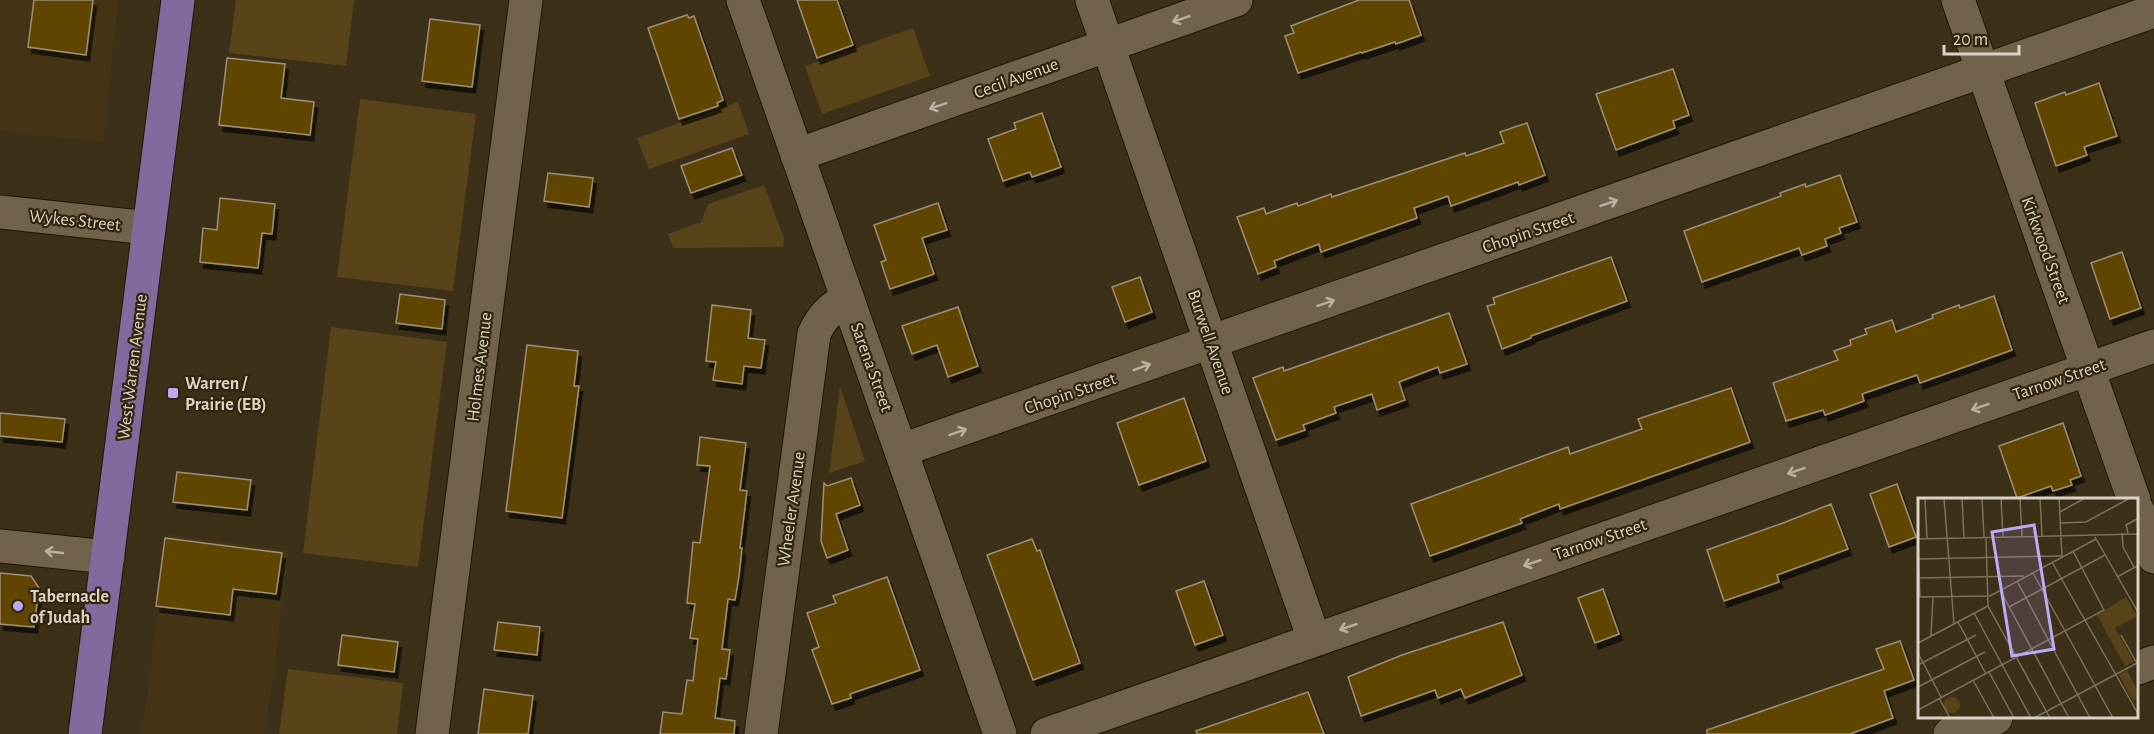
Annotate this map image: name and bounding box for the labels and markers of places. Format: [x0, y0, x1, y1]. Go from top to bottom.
place label: Warren / Prairie (EB) [185, 375, 267, 414]
marker: Warren / Prairie (EB) [166, 386, 180, 400]
place label: Tabernacle of Judah [30, 588, 109, 627]
marker: Tabernacle of Judah [11, 599, 25, 613]

